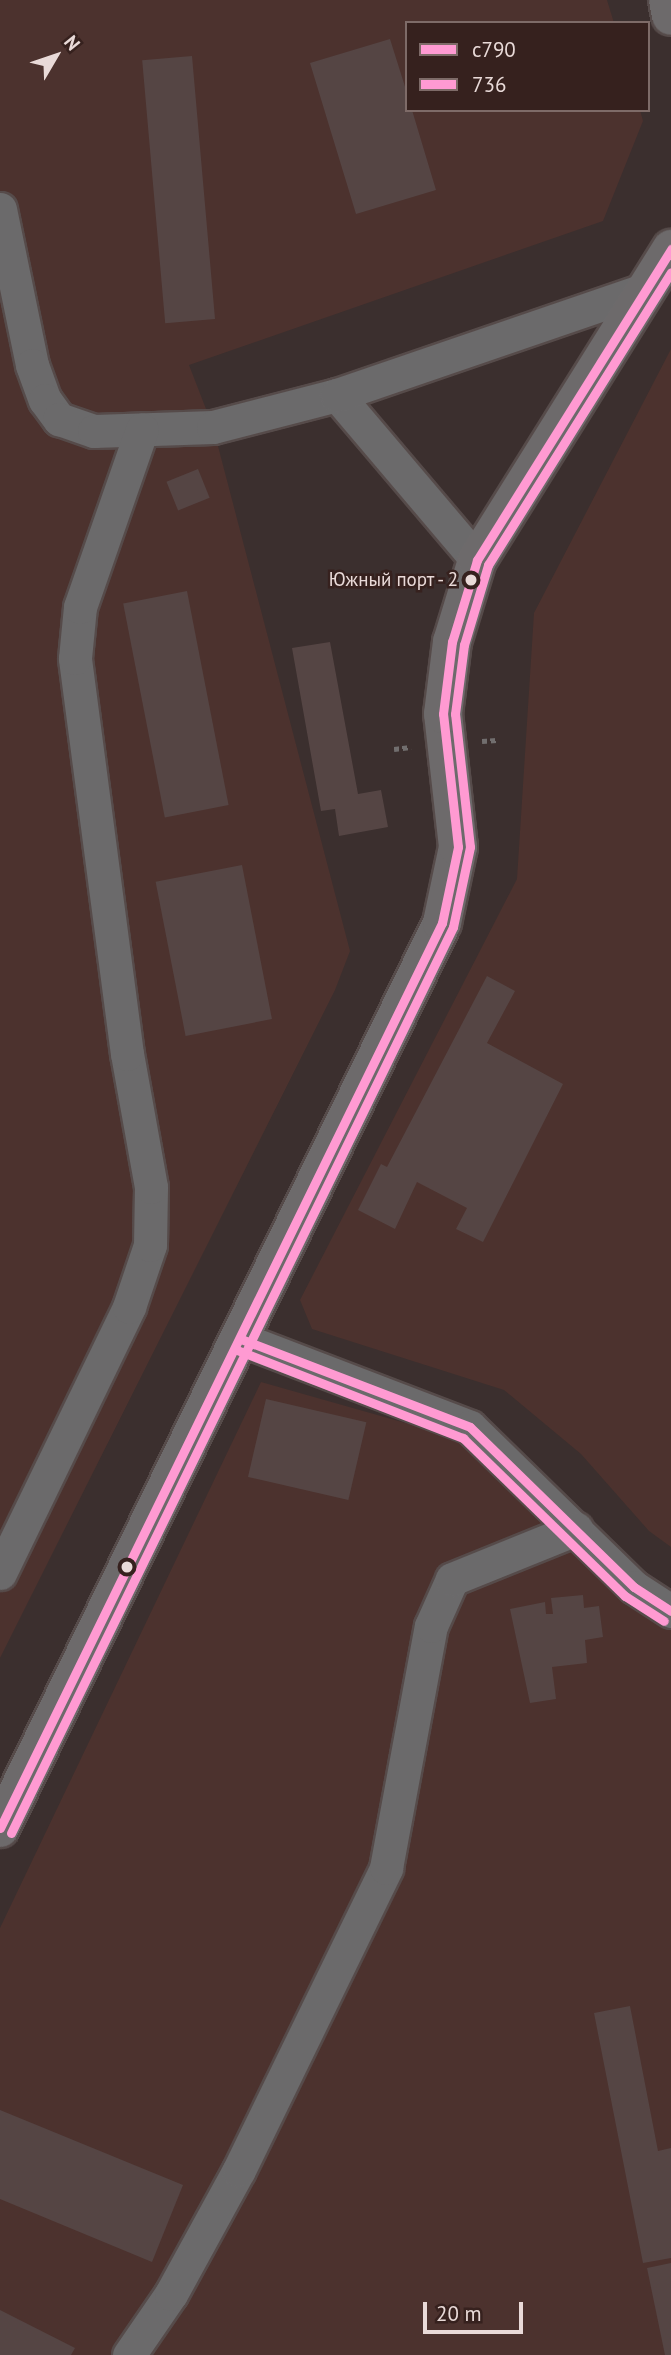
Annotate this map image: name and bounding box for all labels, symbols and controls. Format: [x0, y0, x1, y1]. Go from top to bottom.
north arrow [21, 21, 91, 91]
legend [405, 21, 650, 112]
text: N [59, 30, 86, 55]
text: с790 [472, 36, 516, 63]
text: 736 [472, 71, 506, 98]
place label: Южный порт - 2 [325, 569, 458, 591]
marker: Южный порт - 2 [464, 573, 478, 587]
unlabelled marker [120, 1560, 134, 1574]
scale bar [426, 2288, 526, 2332]
text: 20 m [436, 2300, 482, 2327]

